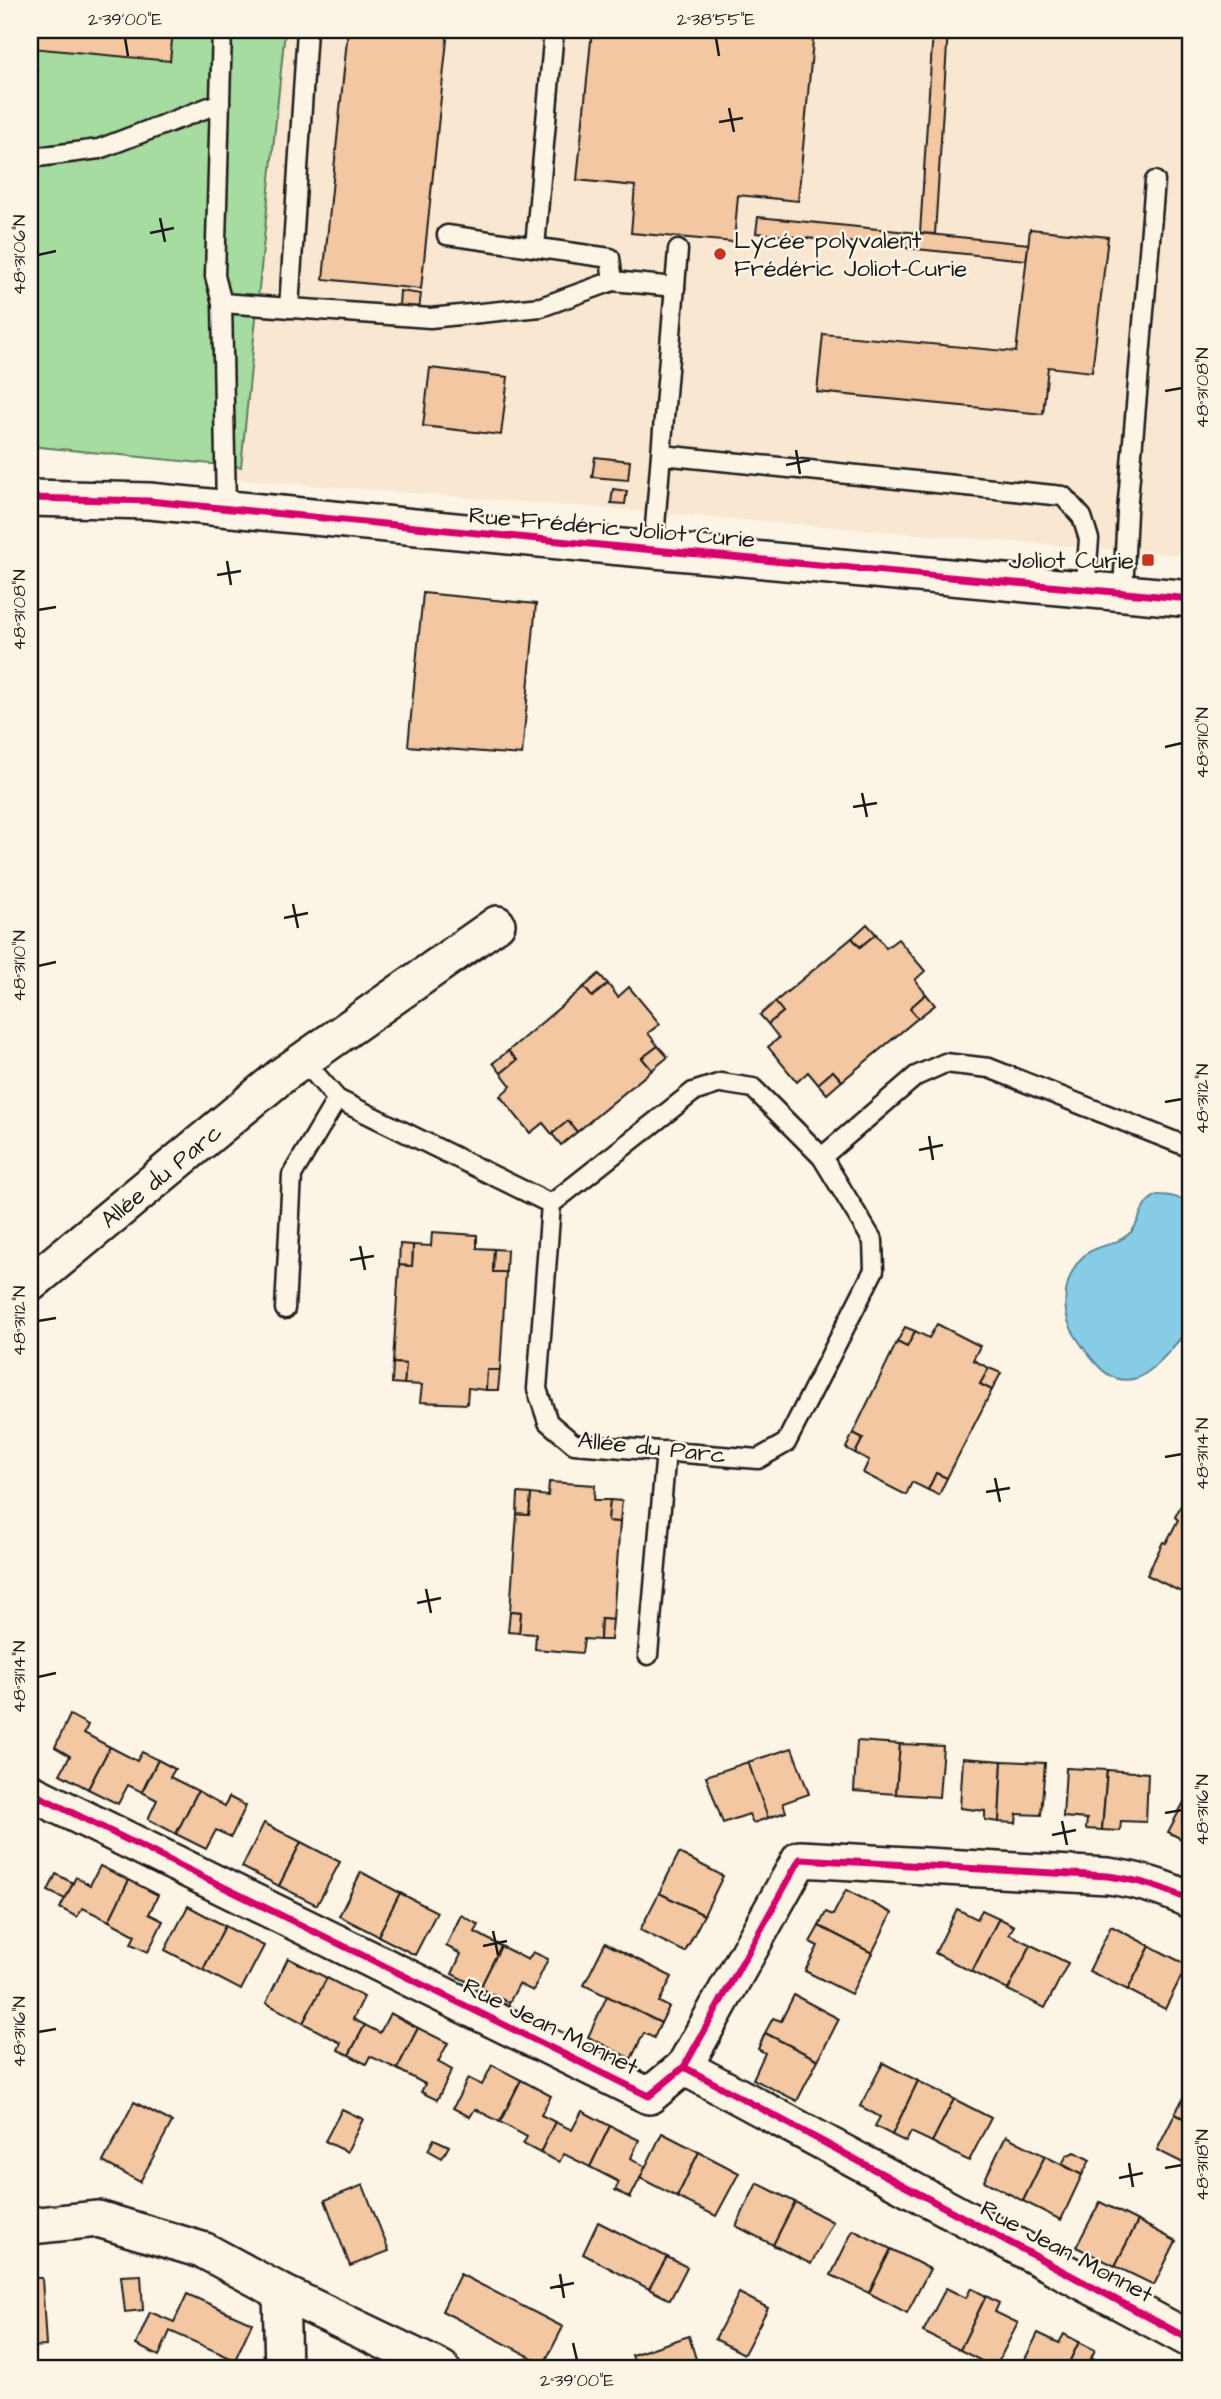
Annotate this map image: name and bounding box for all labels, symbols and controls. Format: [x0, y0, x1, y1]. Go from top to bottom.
text: 2°39'00"E [88, 7, 162, 32]
text: 2°38'55"E [677, 7, 756, 32]
text: 48°31'06"N [7, 215, 32, 295]
place label: Lycée polyvalent Frédéric Joliot-Curie [734, 224, 967, 286]
marker: Lycée polyvalent Frédéric Joliot-Curie [712, 246, 728, 262]
text: 48°31'08"N [1190, 348, 1215, 428]
street label: Rue Frédéric Joliot Curie [467, 499, 756, 557]
place label: Joliot Curie [1009, 544, 1134, 578]
marker: Joliot Curie [1140, 552, 1156, 568]
text: 48°31'08"N [7, 570, 32, 650]
text: 48°31'10"N [1190, 707, 1215, 779]
text: 48°31'10"N [7, 930, 32, 1002]
text: 48°31'12"N [1190, 1064, 1215, 1134]
street label: Allée du Parc [93, 1116, 230, 1237]
text: 48°31'12"N [7, 1286, 32, 1356]
text: 48°31'14"N [1190, 1418, 1215, 1490]
street label: Allée du Parc [576, 1423, 728, 1473]
text: 48°31'14"N [7, 1641, 32, 1713]
text: 48°31'16"N [1190, 1774, 1215, 1846]
street label: Rue Jean Monnet [457, 1970, 644, 2084]
text: 48°31'16"N [7, 1996, 32, 2068]
text: 48°31'18"N [1190, 2129, 1215, 2201]
street label: Rue Jean Monnet [974, 2192, 1159, 2312]
text: 2°39'00"E [540, 2368, 614, 2393]

